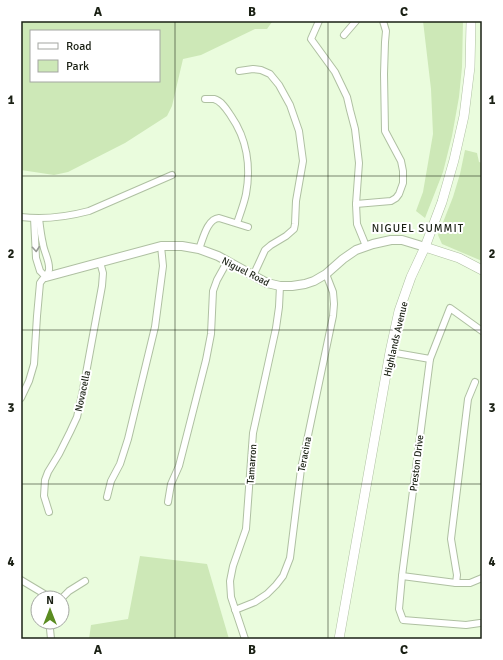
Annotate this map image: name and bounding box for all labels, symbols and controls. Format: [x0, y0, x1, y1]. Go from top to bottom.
text: A [94, 4, 103, 20]
text: B [248, 4, 256, 20]
text: C [400, 4, 408, 20]
legend [30, 30, 160, 82]
text: Road [66, 39, 92, 54]
text: Park [66, 59, 89, 74]
text: 1 [7, 92, 15, 108]
text: 1 [488, 92, 496, 108]
district label: NIGUEL SUMMIT [372, 222, 464, 235]
text: 2 [7, 246, 15, 262]
one-way arrow [31, 246, 40, 252]
text: 2 [488, 246, 496, 262]
street label: Niguel Road [220, 255, 271, 289]
street label: Highlands Avenue [381, 300, 410, 378]
street label: Novacella [73, 369, 93, 413]
text: 3 [7, 400, 15, 416]
text: 3 [488, 400, 496, 416]
street label: Preston Drive [408, 434, 426, 492]
street label: Teracina [296, 435, 314, 473]
street label: Tamarron [245, 444, 259, 485]
text: 4 [7, 554, 15, 570]
text: 4 [488, 554, 496, 570]
north arrow [30, 590, 70, 630]
text: N [46, 594, 54, 607]
text: A [94, 642, 103, 658]
text: B [248, 642, 256, 658]
text: C [400, 642, 408, 658]

